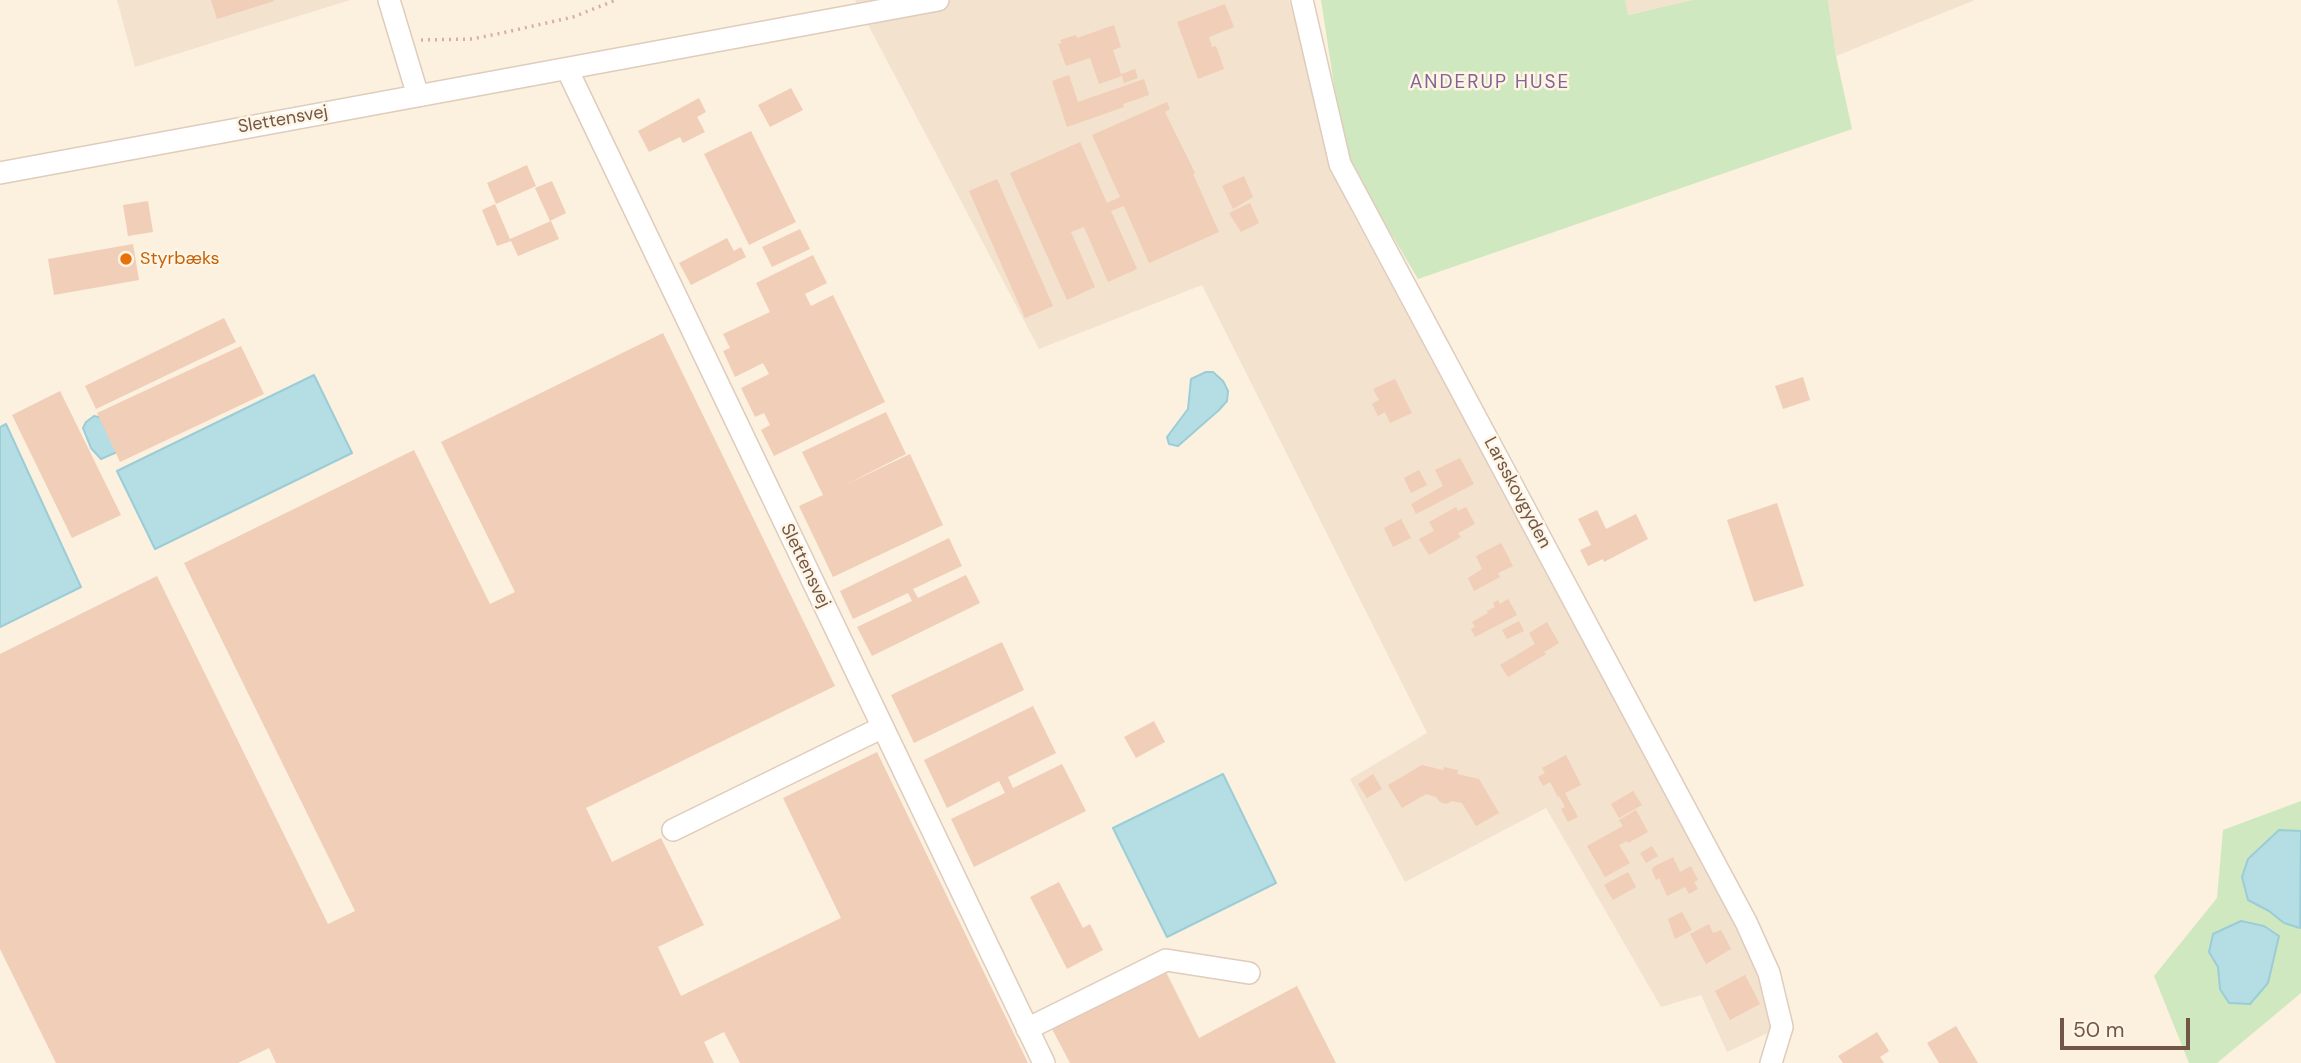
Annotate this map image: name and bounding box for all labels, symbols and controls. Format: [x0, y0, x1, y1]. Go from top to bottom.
district label: ANDERUP HUSE [1411, 72, 1569, 94]
street label: Slettensvej [236, 101, 330, 139]
place label: Styrbæks [140, 248, 219, 270]
marker: Styrbæks [118, 251, 134, 267]
street label: Larsskovgyden [1479, 434, 1555, 552]
street label: Slettensvej [775, 520, 835, 612]
scale bar [2063, 1004, 2192, 1048]
text: 50 m [2073, 1016, 2124, 1044]

